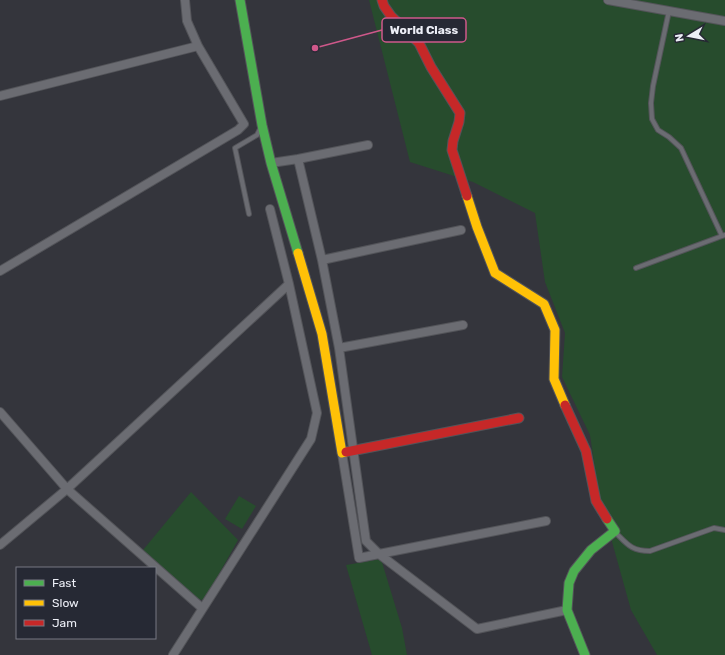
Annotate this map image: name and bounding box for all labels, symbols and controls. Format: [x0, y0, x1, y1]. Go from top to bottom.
north arrow [669, 16, 709, 56]
callout: World Class [382, 18, 466, 42]
text: World Class [390, 23, 459, 37]
text: N [673, 33, 687, 43]
legend [16, 567, 156, 639]
text: Fast [52, 576, 76, 590]
text: Slow [52, 596, 79, 610]
text: Jam [52, 616, 77, 630]

